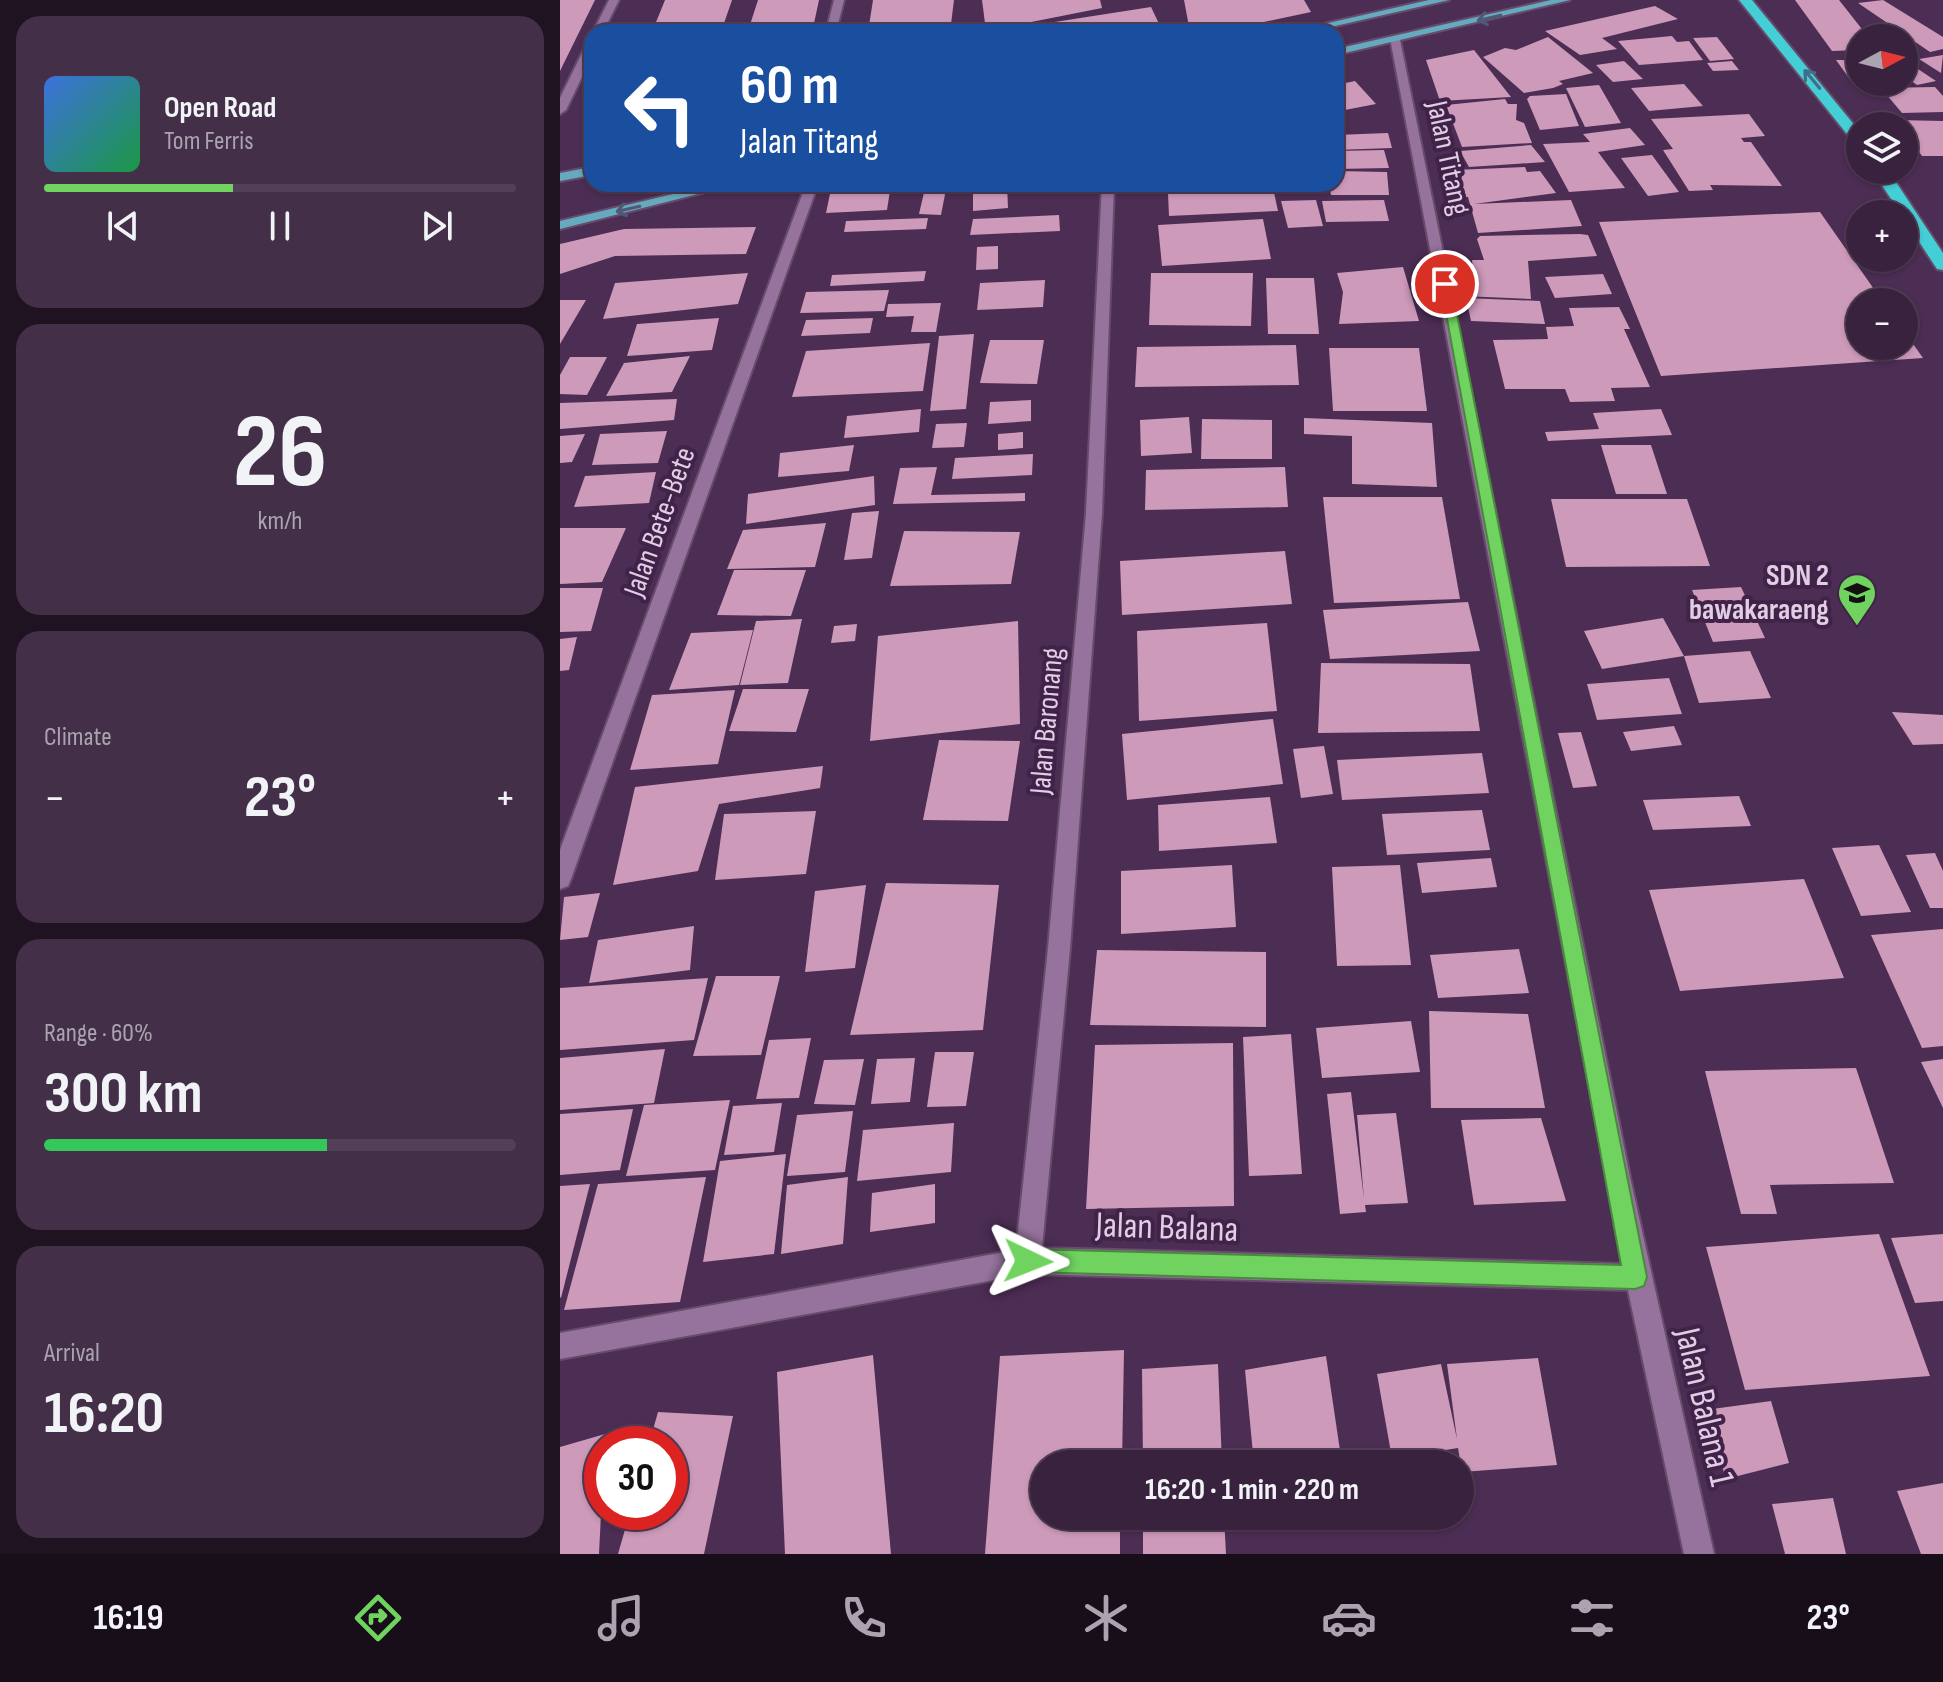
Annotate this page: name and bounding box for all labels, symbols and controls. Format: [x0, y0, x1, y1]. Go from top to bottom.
one-way arrow [1476, 11, 1502, 26]
north arrow [1846, 24, 1918, 96]
map controls [1846, 24, 1918, 360]
text: 60 m [740, 53, 839, 120]
icon: left [608, 56, 712, 160]
one-way arrow [1803, 70, 1821, 90]
text: Open Road [164, 90, 276, 126]
street label: Jalan Titang [1418, 97, 1478, 218]
button: layers [1846, 112, 1918, 184]
text: Jalan Titang [740, 121, 879, 164]
text: Tom Ferris [164, 126, 254, 157]
button: + [1846, 200, 1918, 272]
one-way arrow [615, 202, 641, 217]
icon: previous [101, 204, 145, 248]
icon: pause [258, 204, 302, 248]
icon: next [415, 204, 459, 248]
pin [1411, 250, 1479, 318]
icon: arrive [1423, 262, 1467, 306]
button: − [1846, 288, 1918, 360]
text: 26 [233, 391, 327, 516]
street label: Jalan Bete-Bete [616, 443, 704, 602]
text: km/h [258, 506, 302, 537]
place label: SDN 2 bawakaraeng [1689, 558, 1829, 628]
school or university icon: SDN 2 bawakaraeng [1836, 572, 1878, 627]
street label: Jalan Baronang [1023, 646, 1071, 797]
text: Climate [44, 722, 112, 753]
text: 23° [244, 762, 316, 834]
text: − [44, 772, 66, 825]
text: + [494, 772, 516, 825]
text: Range · 60% [44, 1018, 153, 1049]
text: 300 km [44, 1058, 202, 1130]
street label: Jalan Balana [1094, 1204, 1239, 1252]
position arrow [986, 1219, 1070, 1303]
street label: Jalan Balana 1 [1665, 1323, 1743, 1491]
text: Arrival [44, 1338, 100, 1369]
text: 16:20 [44, 1378, 164, 1450]
speed limit sign: 30 [584, 1426, 688, 1530]
text: 16:20 · 1 min · 220 m [1145, 1472, 1359, 1508]
icon: directions [350, 1590, 406, 1646]
icon: music [593, 1590, 649, 1646]
icon: phone [836, 1590, 892, 1646]
icon: climate [1078, 1590, 1134, 1646]
icon: car [1321, 1590, 1377, 1646]
icon: filters [1564, 1590, 1620, 1646]
text: 16:19 [93, 1597, 164, 1640]
text: 23° [1806, 1597, 1850, 1640]

